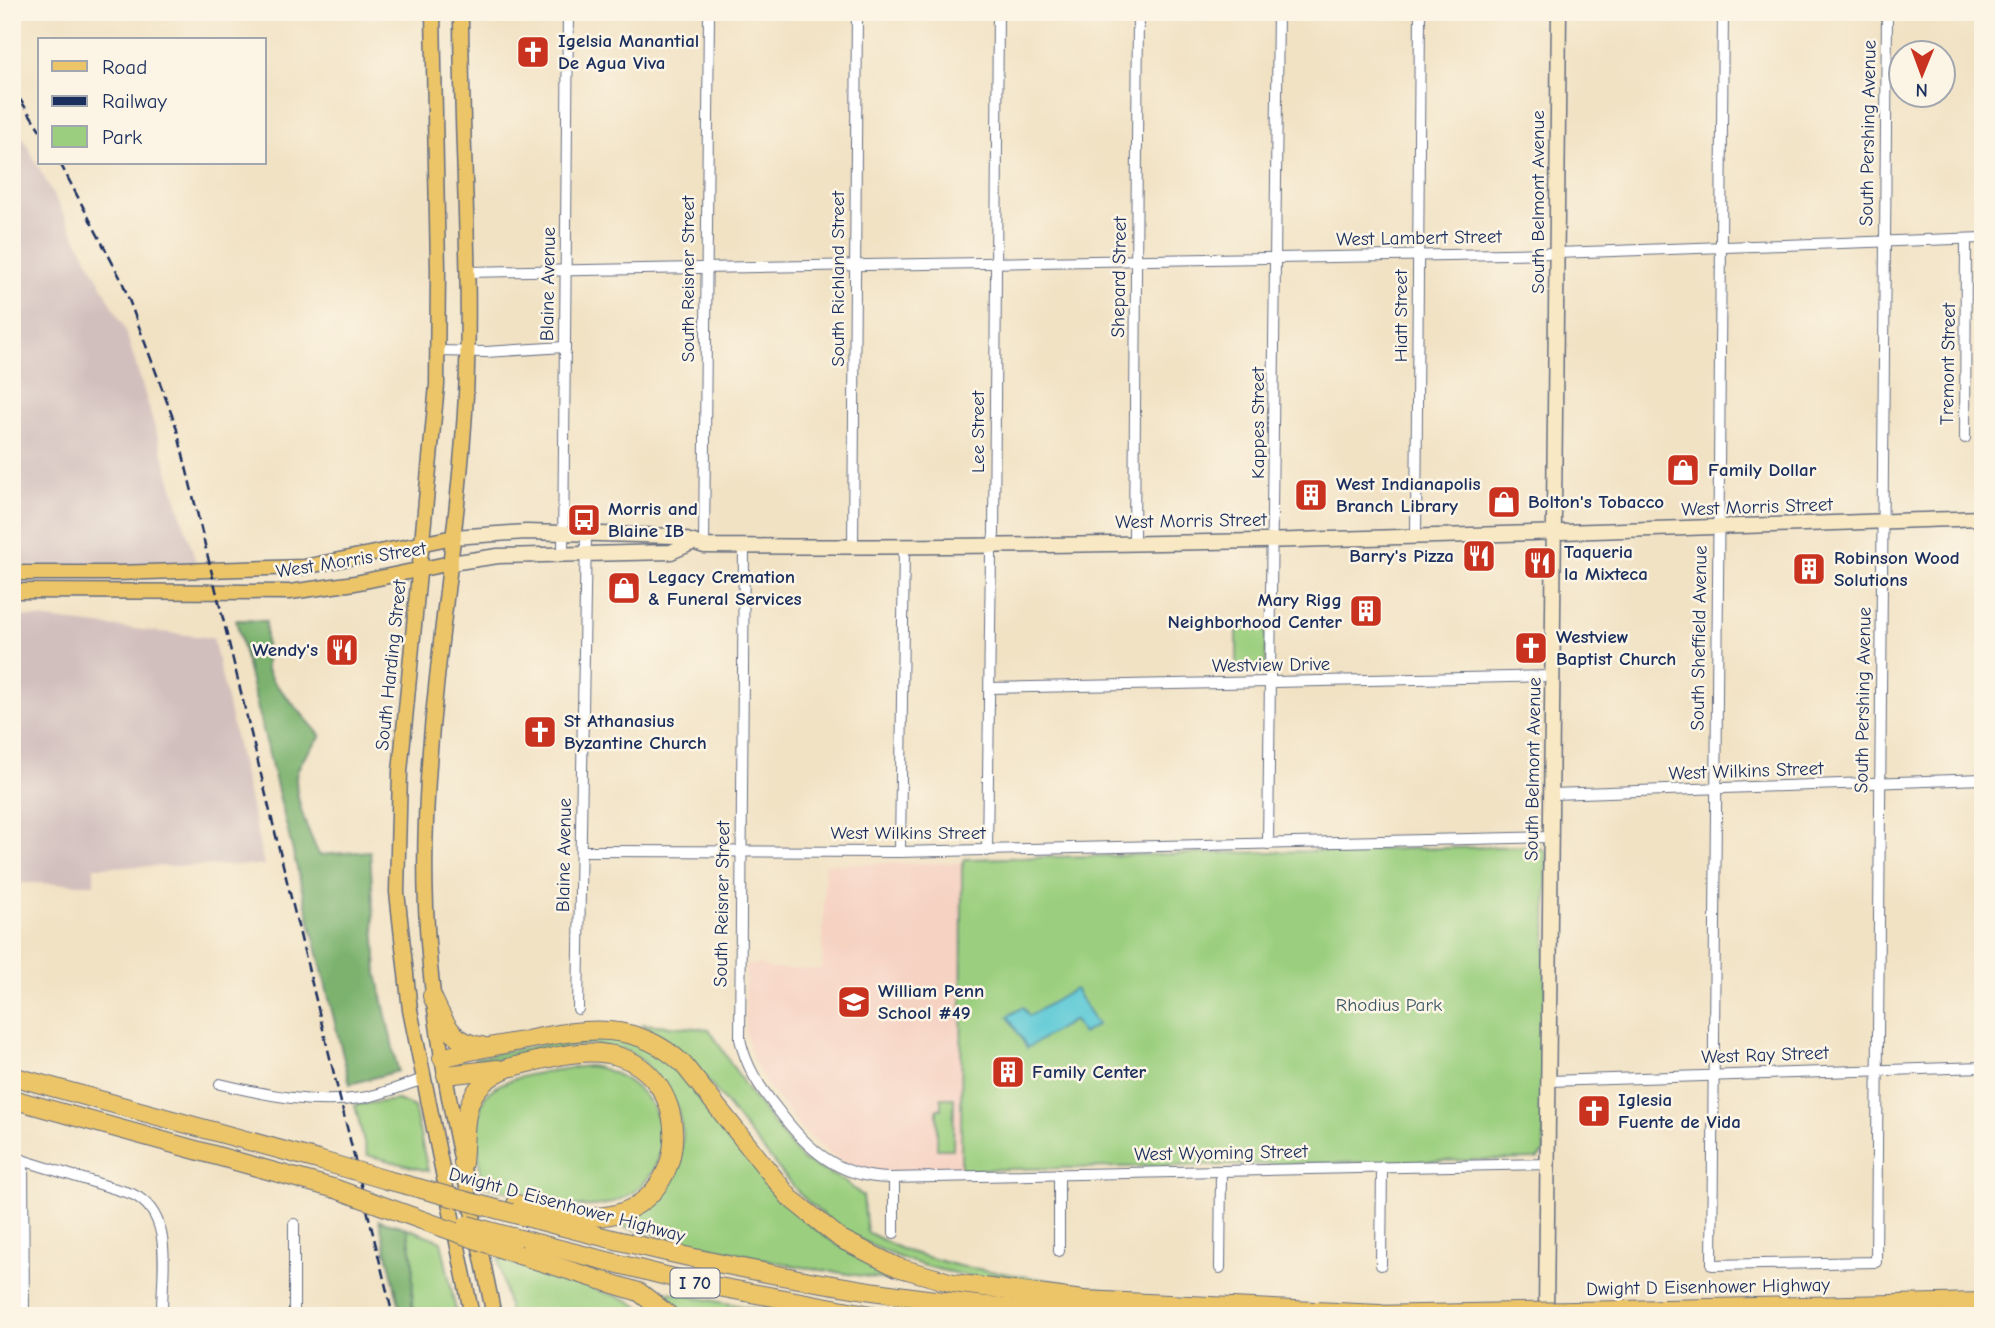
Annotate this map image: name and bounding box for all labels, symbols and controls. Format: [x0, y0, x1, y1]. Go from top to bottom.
place label: Igelsia Manantial De Agua Viva [558, 30, 699, 74]
church icon: Igelsia Manantial De Agua Viva [514, 33, 552, 71]
legend [38, 38, 266, 164]
north arrow [1886, 38, 1956, 108]
street label: South Pershing Avenue [1855, 40, 1881, 226]
text: Road [102, 55, 147, 79]
text: N [1915, 79, 1928, 101]
text: Railway [102, 89, 167, 113]
street label: South Belmont Avenue [1527, 110, 1549, 294]
text: Park [102, 125, 142, 149]
street label: South Richland Street [827, 191, 849, 367]
street label: South Reisner Street [677, 195, 699, 362]
street label: Shepard Street [1107, 216, 1131, 338]
street label: West Lambert Street [1336, 226, 1503, 250]
street label: Blaine Avenue [536, 227, 560, 341]
street label: Hiatt Street [1390, 269, 1412, 362]
street label: Tremont Street [1936, 302, 1960, 425]
street label: Kappes Street [1247, 366, 1269, 479]
street label: Lee Street [967, 390, 989, 473]
shop icon: Family Dollar [1664, 451, 1702, 489]
place label: Family Dollar [1708, 459, 1817, 481]
place label: West Indianapolis Branch Library [1336, 473, 1481, 517]
building icon: West Indianapolis Branch Library [1292, 476, 1330, 514]
shop icon: Bolton's Tobacco [1485, 483, 1523, 521]
place label: Bolton's Tobacco [1528, 491, 1664, 513]
street label: West Morris Street [1681, 493, 1834, 521]
place label: Morris and Blaine IB [608, 498, 698, 542]
bus stop icon: Morris and Blaine IB [565, 501, 603, 539]
street label: West Morris Street [1115, 509, 1268, 533]
street label: West Morris Street [274, 537, 428, 583]
restaurant icon: Barry's Pizza [1460, 537, 1498, 575]
place label: Taqueria la Mixteca [1564, 541, 1648, 585]
restaurant icon: Taqueria la Mixteca [1521, 544, 1559, 582]
place label: Barry's Pizza [1349, 545, 1454, 567]
street label: South Sheffield Avenue [1686, 545, 1712, 731]
place label: Robinson Wood Solutions [1834, 547, 1960, 591]
building icon: Robinson Wood Solutions [1790, 550, 1828, 588]
place label: Legacy Cremation & Funeral Services [648, 566, 802, 610]
shop icon: Legacy Cremation & Funeral Services [605, 569, 643, 607]
street label: South Harding Street [371, 578, 411, 751]
place label: Mary Rigg Neighborhood Center [1168, 589, 1342, 633]
building icon: Mary Rigg Neighborhood Center [1347, 592, 1385, 630]
street label: South Pershing Avenue [1850, 607, 1876, 793]
place label: Westview Baptist Church [1556, 626, 1676, 670]
church icon: Westview Baptist Church [1512, 629, 1550, 667]
restaurant icon: Wendy's [323, 631, 361, 669]
place label: Wendy's [253, 639, 318, 661]
street label: Westview Drive [1212, 653, 1330, 677]
street label: South Belmont Avenue [1520, 677, 1546, 861]
place label: St Athanasius Byzantine Church [564, 710, 707, 754]
church icon: St Athanasius Byzantine Church [521, 713, 559, 751]
street label: West Wilkins Street [1668, 757, 1824, 785]
street label: Blaine Avenue [552, 798, 576, 912]
street label: South Reisner Street [710, 820, 734, 987]
street label: West Wilkins Street [830, 822, 986, 844]
place label: William Penn School #49 [878, 980, 984, 1024]
school or university icon: William Penn School #49 [835, 983, 873, 1021]
park label: Rhodius Park [1336, 994, 1443, 1016]
street label: West Ray Street [1701, 1042, 1830, 1068]
building icon: Family Center [989, 1053, 1027, 1091]
place label: Family Center [1032, 1061, 1147, 1083]
place label: Iglesia Fuente de Vida [1618, 1089, 1741, 1133]
church icon: Iglesia Fuente de Vida [1575, 1092, 1613, 1130]
street label: West Wyoming Street [1134, 1140, 1309, 1166]
street label: Dwight D Eisenhower Highway [446, 1163, 688, 1247]
road number: I 70 [670, 1268, 720, 1298]
street label: Dwight D Eisenhower Highway [1586, 1274, 1831, 1300]

